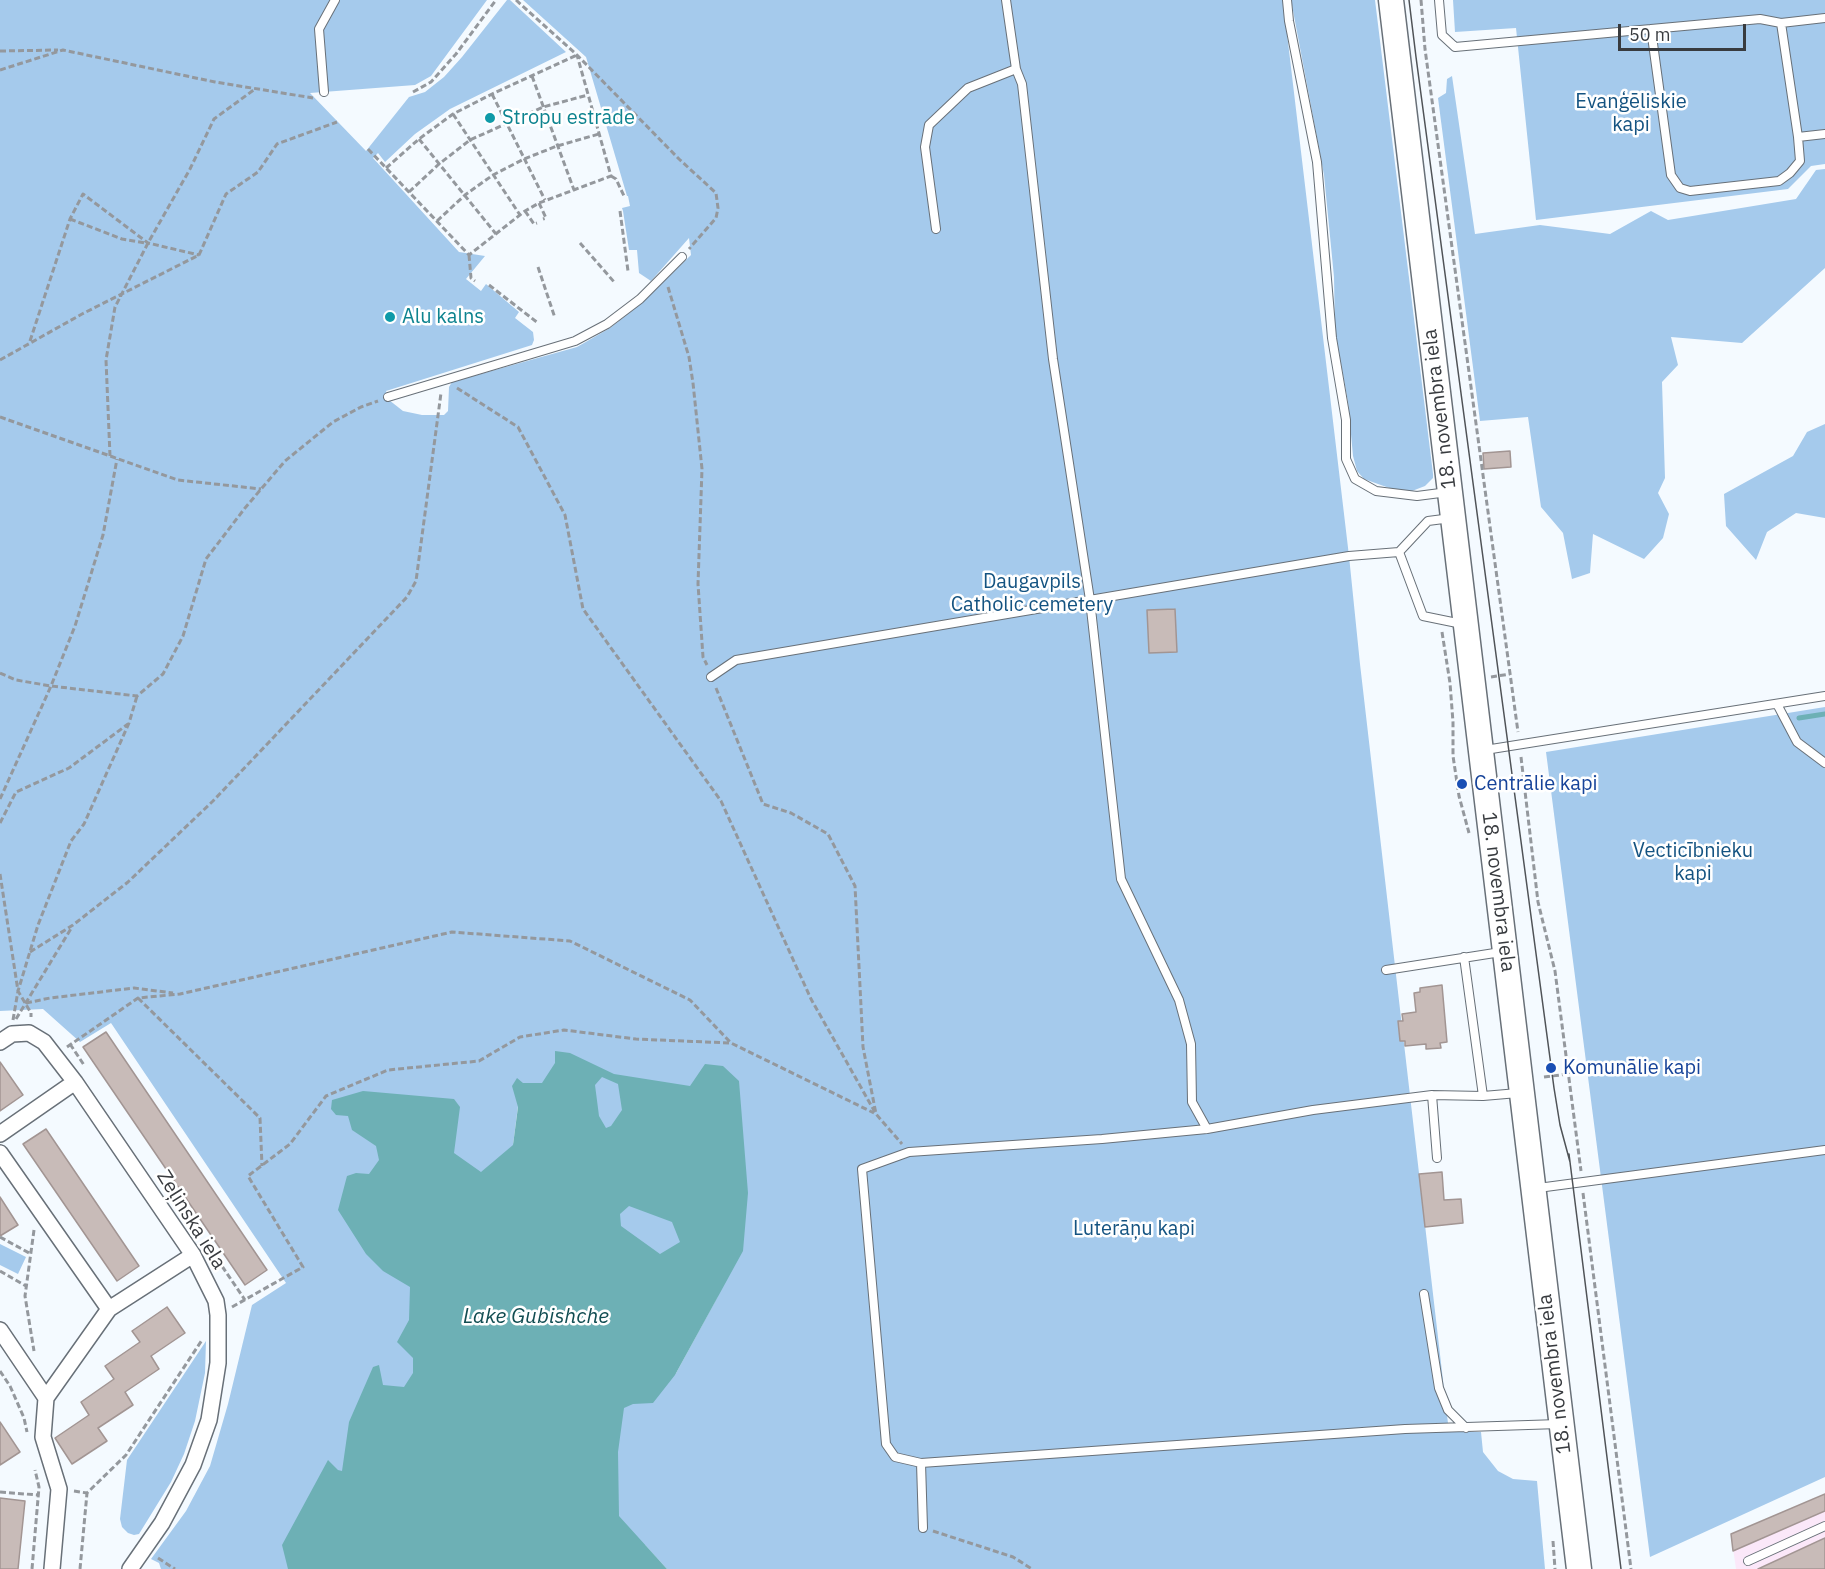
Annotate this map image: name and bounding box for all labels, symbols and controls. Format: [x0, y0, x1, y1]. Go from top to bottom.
scale bar [1621, 12, 1748, 50]
text: 50 m [1629, 23, 1671, 46]
park label: Evanģēliskie kapi [1575, 90, 1687, 137]
place label: Stropu estrāde [502, 106, 635, 130]
marker: Stropu estrāde [483, 111, 497, 125]
place label: Alu kalns [402, 305, 484, 329]
marker: Alu kalns [383, 310, 397, 324]
street label: 18. novembra iela [1418, 328, 1462, 490]
park label: Daugavpils Catholic cemetery [951, 570, 1113, 617]
place label: Centrālie kapi [1474, 772, 1598, 796]
marker: Centrālie kapi [1455, 777, 1469, 791]
street label: 18. novembra iela [1476, 811, 1520, 973]
park label: Vecticībnieku kapi [1633, 839, 1753, 886]
place label: Komunālie kapi [1563, 1056, 1701, 1080]
marker: Komunālie kapi [1544, 1061, 1558, 1075]
street label: Zeļinska iela [151, 1166, 231, 1274]
park label: Luterāņu kapi [1073, 1217, 1195, 1241]
street label: 18. novembra iela [1533, 1293, 1577, 1455]
water label: Lake Gubishche [463, 1304, 609, 1330]

